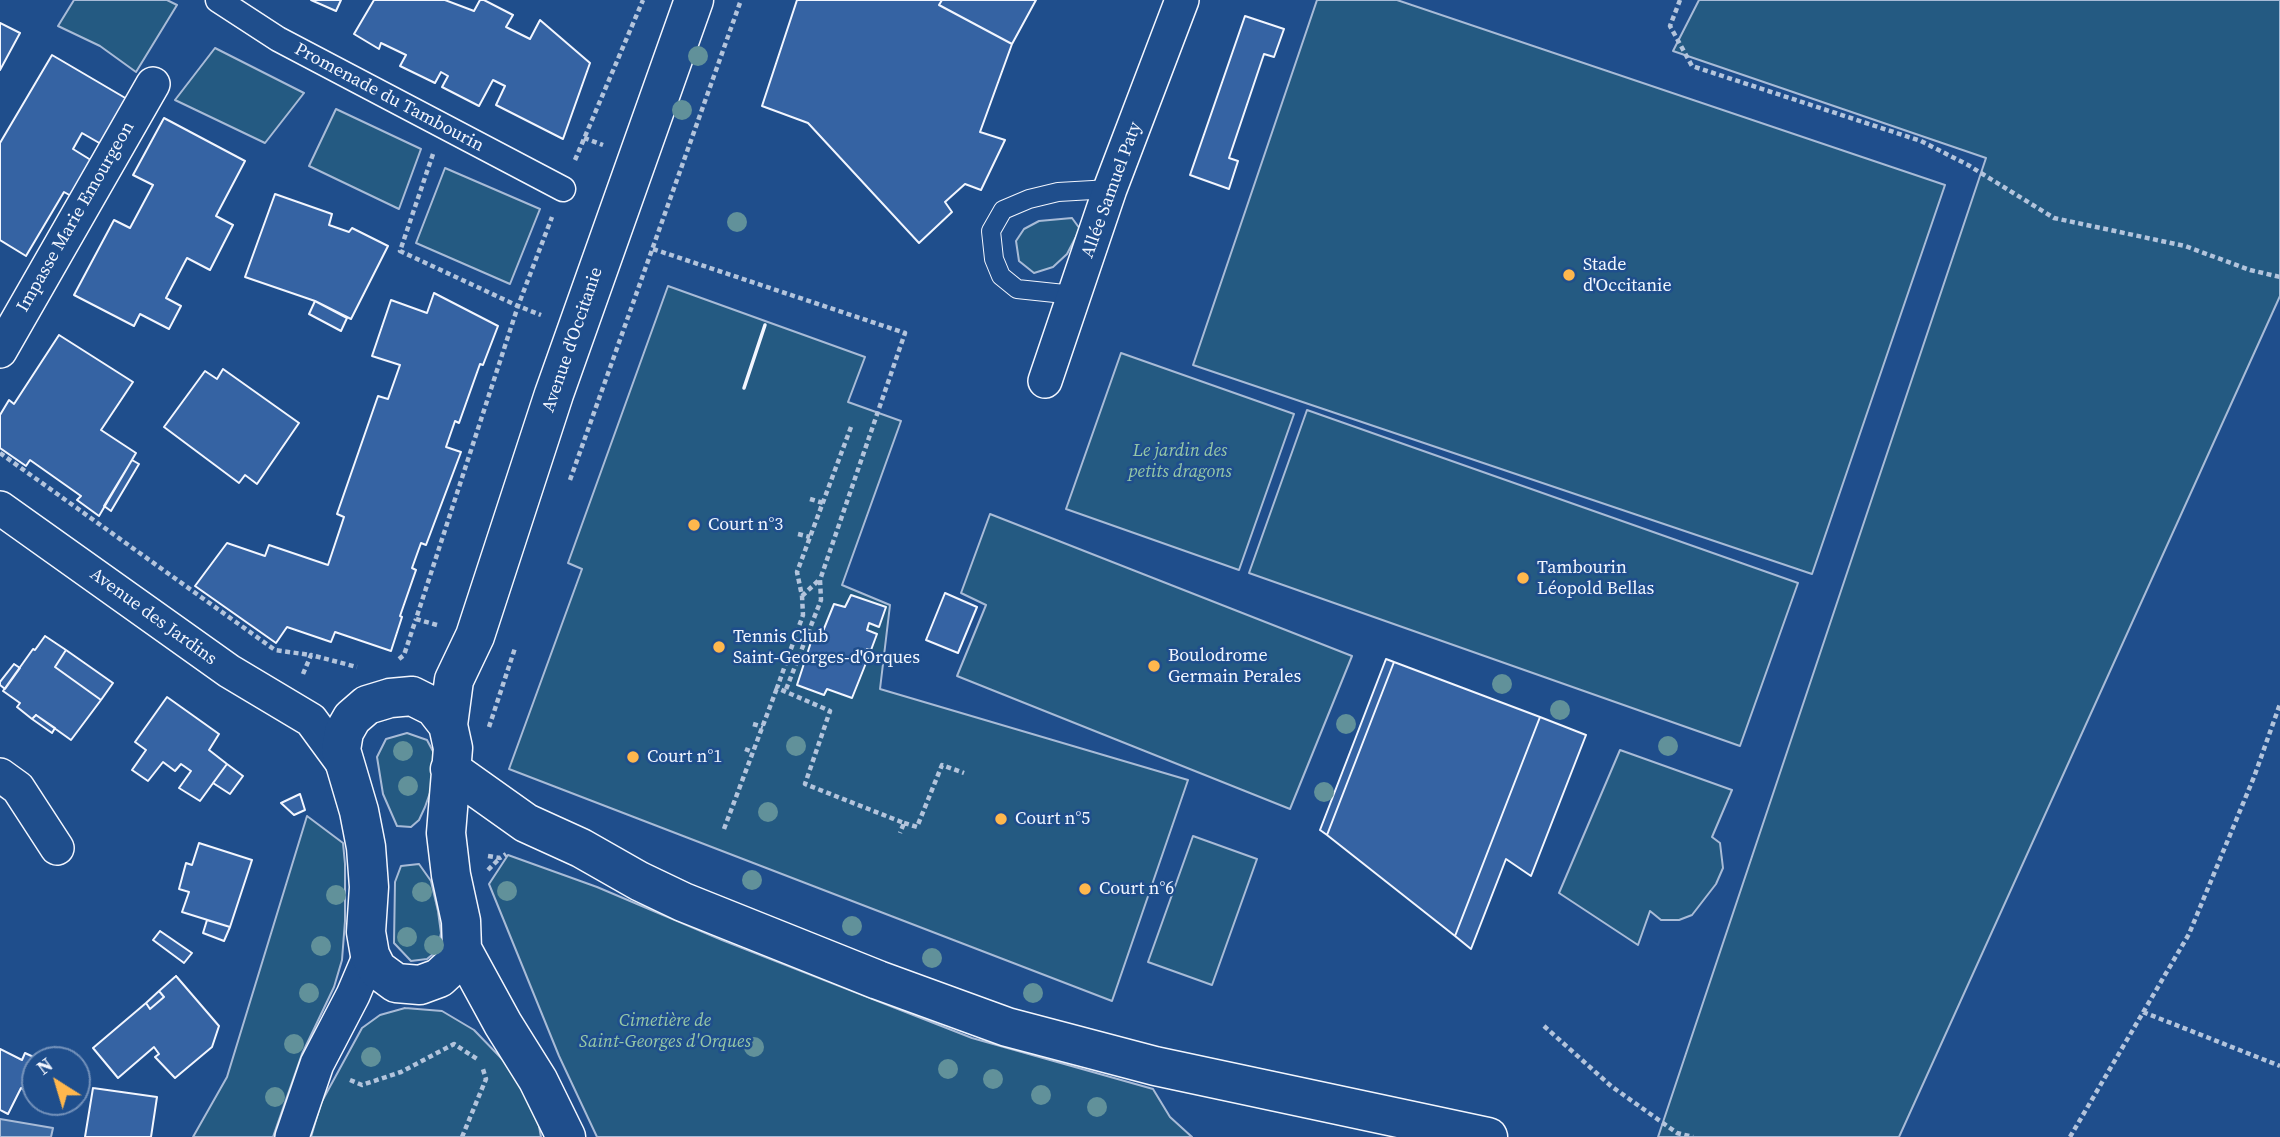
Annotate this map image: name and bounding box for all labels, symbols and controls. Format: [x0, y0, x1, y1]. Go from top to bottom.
street label: Promenade du Tambourin [291, 39, 487, 157]
street label: Impasse Marie Emourgeon [13, 118, 139, 316]
street label: Allée Samuel Paty [1077, 119, 1147, 261]
place label: Stade d'Occitanie [1583, 254, 1672, 296]
street label: Avenue d'Occitanie [538, 265, 608, 415]
marker: Stade d'Occitanie [1561, 267, 1577, 283]
park label: Le jardin des petits dragons [1128, 440, 1232, 482]
place label: Court n°3 [708, 514, 783, 536]
marker: Court n°3 [686, 517, 702, 533]
place label: Tambourin Léopold Bellas [1537, 557, 1654, 600]
street label: Avenue des Jardins [85, 564, 221, 670]
marker: Tambourin Léopold Bellas [1515, 570, 1531, 586]
place label: Tennis Club Saint-Georges-d'Orques [733, 626, 920, 668]
marker: Tennis Club Saint-Georges-d'Orques [711, 639, 727, 655]
place label: Boulodrome Germain Perales [1168, 645, 1301, 688]
marker: Boulodrome Germain Perales [1146, 658, 1162, 674]
place label: Court n°1 [647, 746, 722, 768]
marker: Court n°1 [625, 749, 641, 765]
place label: Court n°5 [1015, 808, 1090, 830]
marker: Court n°5 [993, 811, 1009, 827]
place label: Court n°6 [1099, 878, 1174, 900]
marker: Court n°6 [1077, 881, 1093, 897]
park label: Cimetière de Saint-Georges d'Orques [579, 1010, 751, 1052]
north arrow [21, 1046, 91, 1116]
text: N [31, 1051, 58, 1080]

